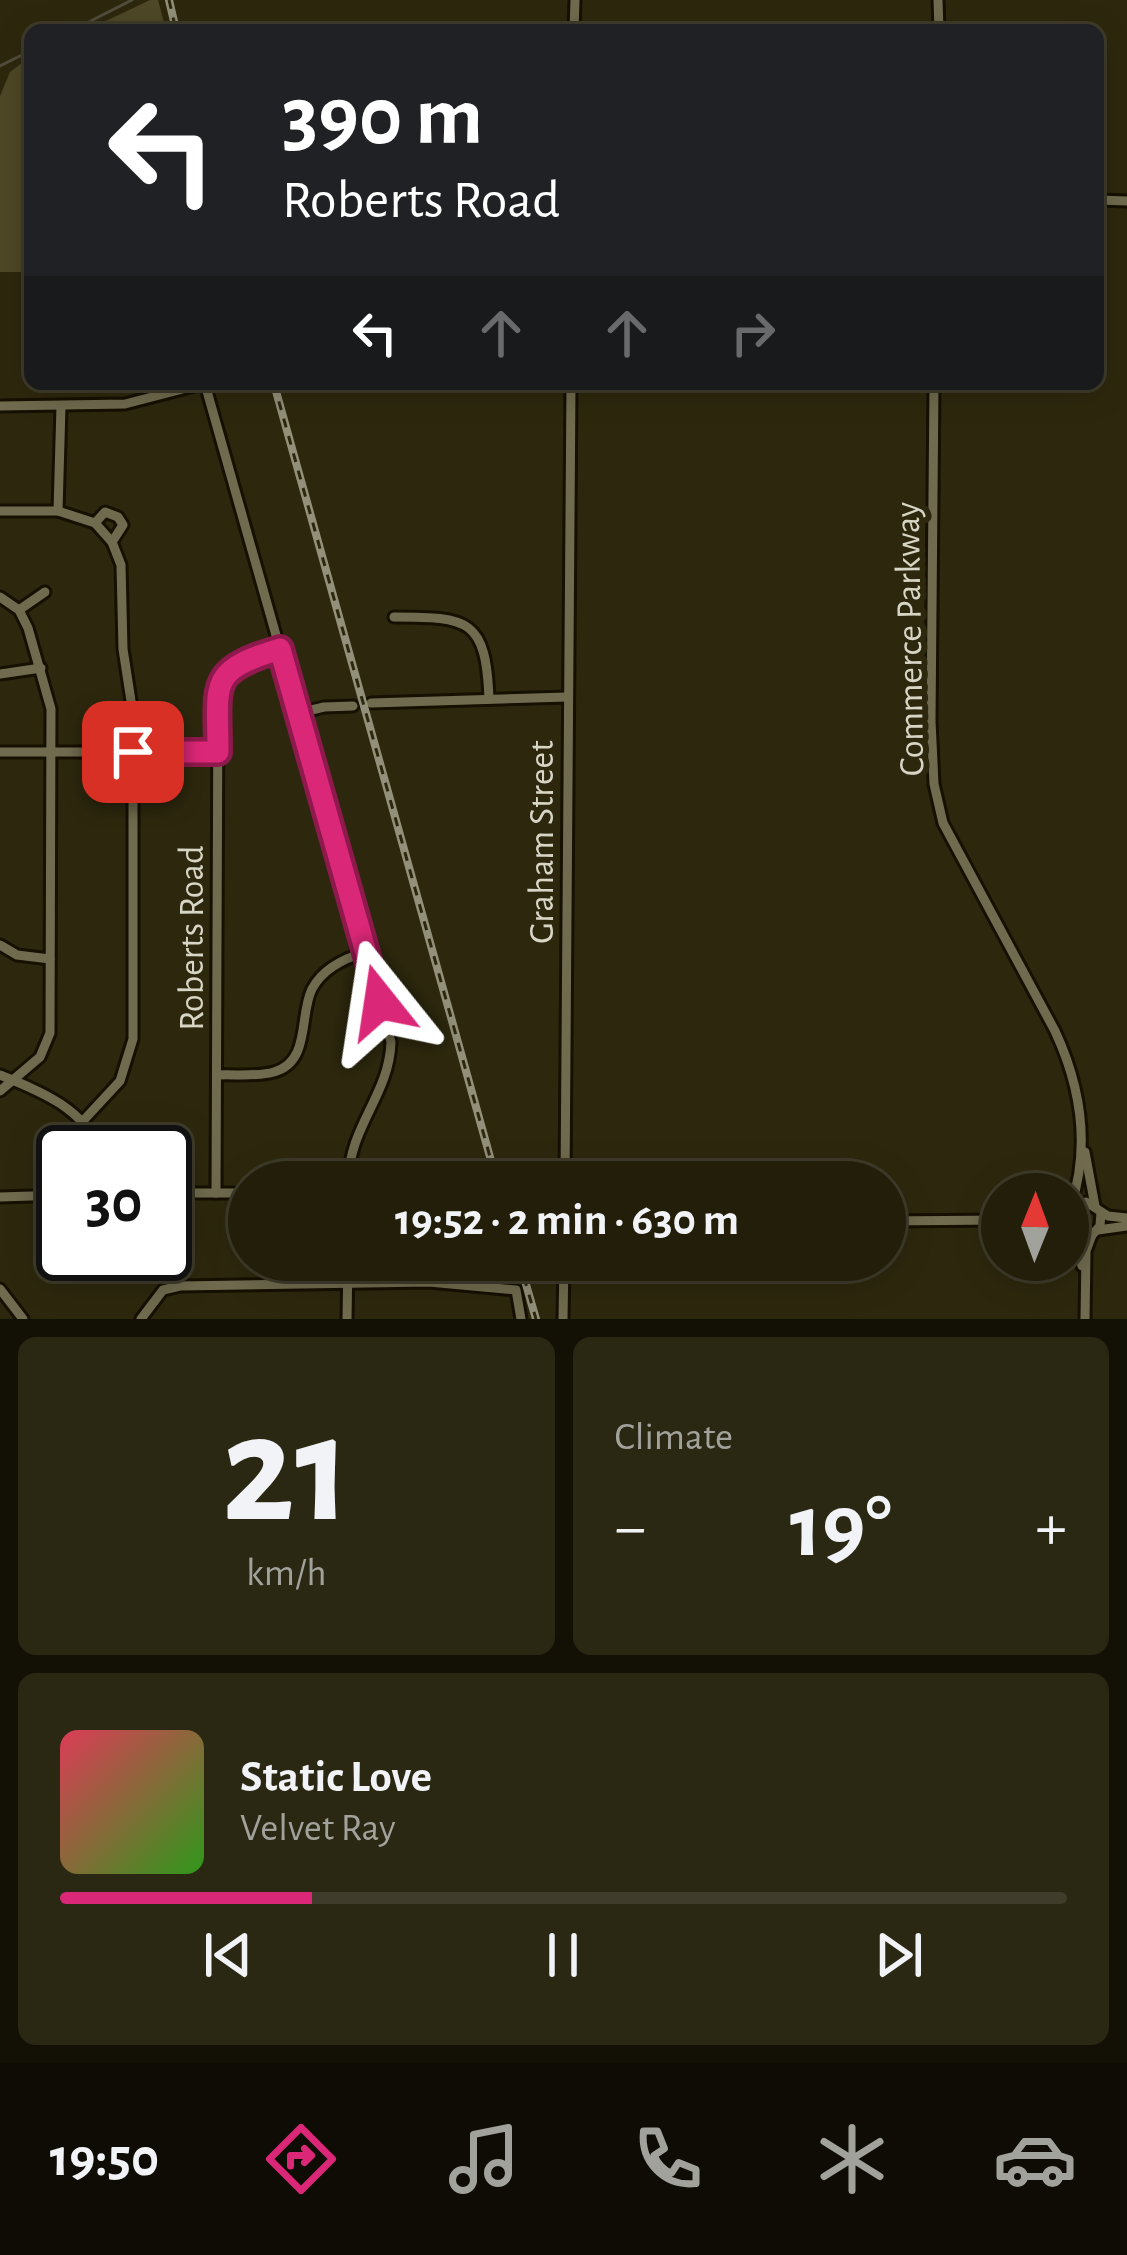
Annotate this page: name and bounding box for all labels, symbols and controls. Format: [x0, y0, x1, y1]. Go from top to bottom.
icon: left [84, 72, 240, 228]
text: 390 m [282, 76, 483, 160]
text: Roberts Road [282, 174, 560, 228]
icon: left [342, 300, 408, 366]
icon: ahead [468, 300, 534, 366]
icon: ahead [594, 300, 660, 366]
icon: right [720, 300, 786, 366]
street label: Commerce Parkway [890, 501, 930, 777]
pin [82, 701, 184, 803]
icon: arrive [100, 719, 166, 785]
street label: Graham Street [524, 740, 560, 944]
street label: Roberts Road [174, 845, 210, 1031]
position arrow [317, 939, 443, 1065]
speed limit sign: 30 [36, 1125, 192, 1281]
north arrow [981, 1173, 1089, 1281]
map controls [981, 1173, 1089, 1281]
text: 19:52 · 2 min · 630 m [395, 1198, 739, 1243]
text: 21 [221, 1394, 351, 1550]
text: Climate [615, 1418, 733, 1457]
text: 19° [790, 1483, 892, 1573]
text: − [615, 1495, 646, 1561]
text: + [1035, 1495, 1067, 1561]
text: km/h [246, 1554, 326, 1593]
text: Static Love [240, 1755, 432, 1800]
text: Velvet Ray [240, 1809, 396, 1848]
icon: previous [195, 1922, 261, 1988]
icon: pause [530, 1922, 596, 1988]
icon: next [866, 1922, 932, 1988]
icon: directions [259, 2117, 343, 2201]
icon: music [442, 2117, 526, 2201]
icon: phone [626, 2117, 710, 2201]
icon: climate [810, 2117, 894, 2201]
icon: car [993, 2117, 1077, 2201]
text: 19:50 [50, 2132, 159, 2186]

